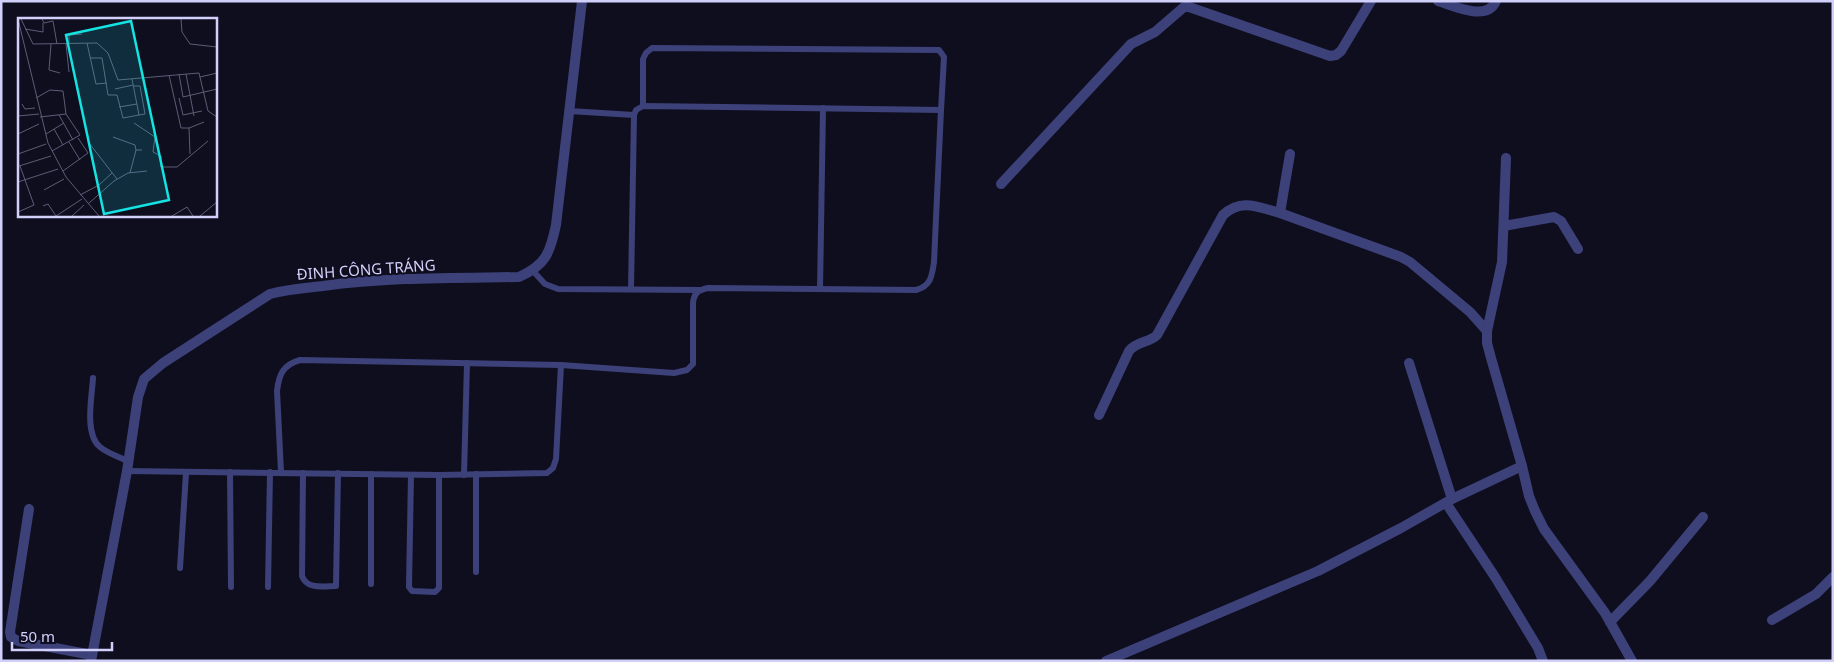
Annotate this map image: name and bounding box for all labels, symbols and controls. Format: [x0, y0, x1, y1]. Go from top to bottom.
inset map [18, 18, 216, 216]
street label: ĐINH CÔNG TRÁNG [296, 254, 436, 284]
scale bar [12, 620, 112, 652]
text: 50 m [20, 626, 55, 646]

